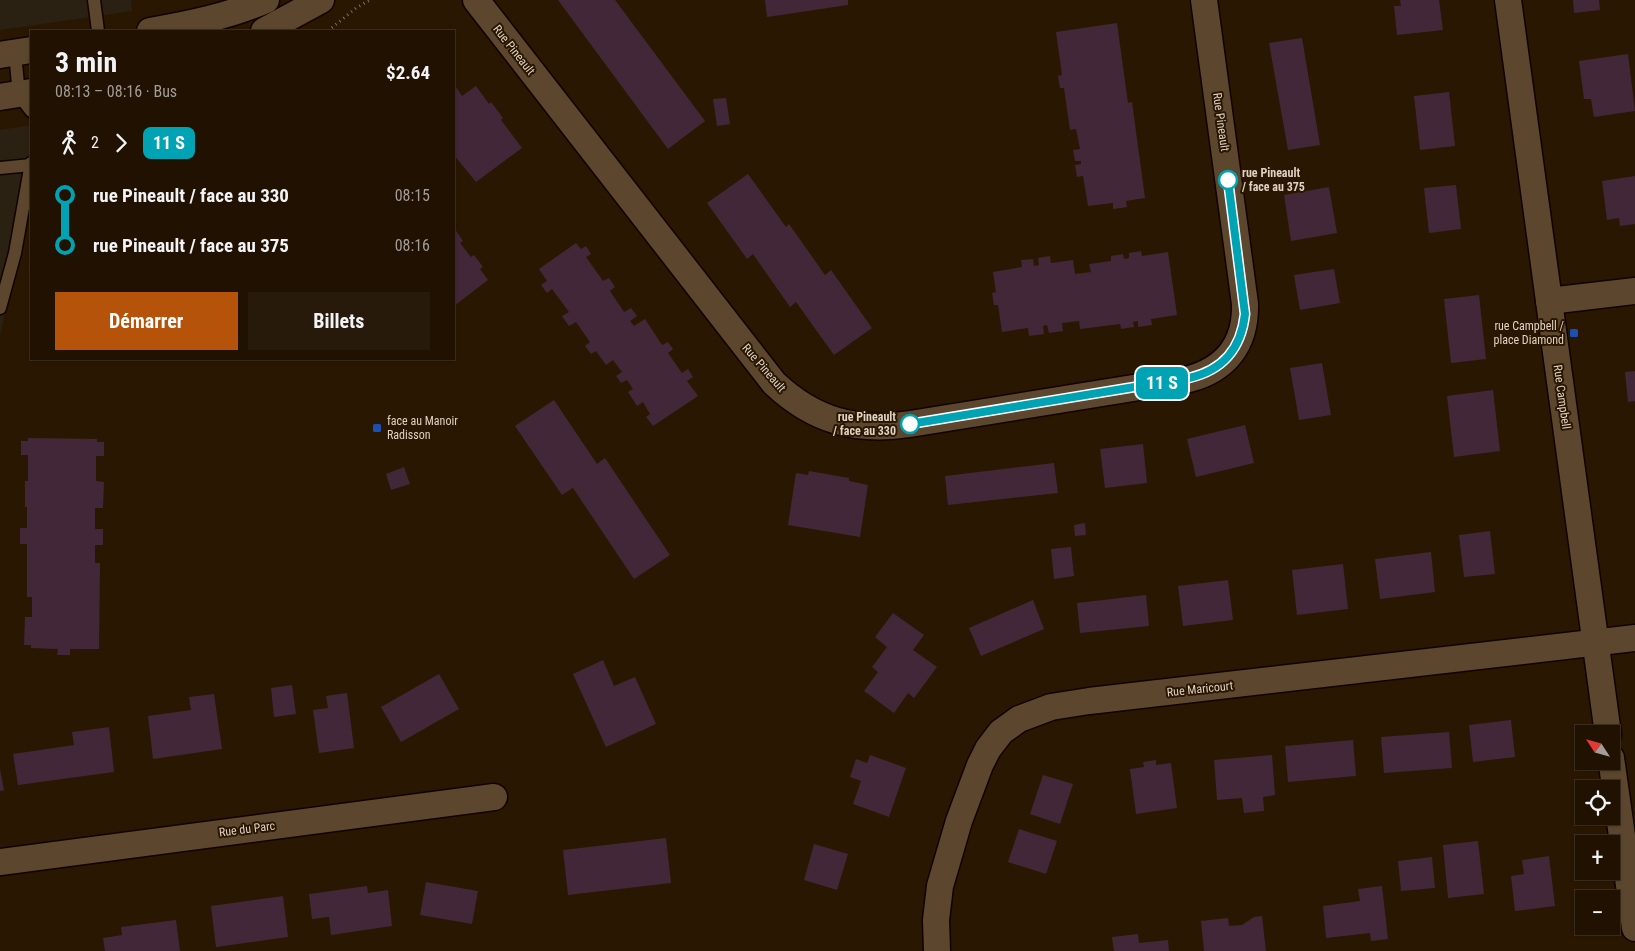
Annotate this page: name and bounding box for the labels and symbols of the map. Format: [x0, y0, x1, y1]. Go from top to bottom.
street label: Rue Pineault [490, 22, 538, 78]
street label: Rue Pineault [1210, 92, 1232, 153]
place label: rue Pineault / face au 375 [1242, 166, 1305, 194]
marker: rue Pineault / face au 375 [1218, 170, 1238, 190]
place label: rue Campbell / place Diamond [1493, 319, 1565, 347]
marker: rue Campbell / place Diamond [1568, 327, 1580, 339]
street label: Rue Pineault [739, 341, 789, 395]
street label: Rue Campbell [1551, 364, 1573, 430]
line badge: 11 S [1127, 367, 1197, 399]
place label: rue Pineault / face au 330 [833, 410, 896, 438]
place label: face au Manoir Radisson [387, 414, 458, 442]
marker: rue Pineault / face au 330 [900, 414, 920, 434]
marker: face au Manoir Radisson [371, 422, 383, 434]
street label: Rue Maricourt [1166, 679, 1234, 699]
north arrow [1575, 725, 1620, 770]
street label: Rue du Parc [218, 819, 276, 839]

